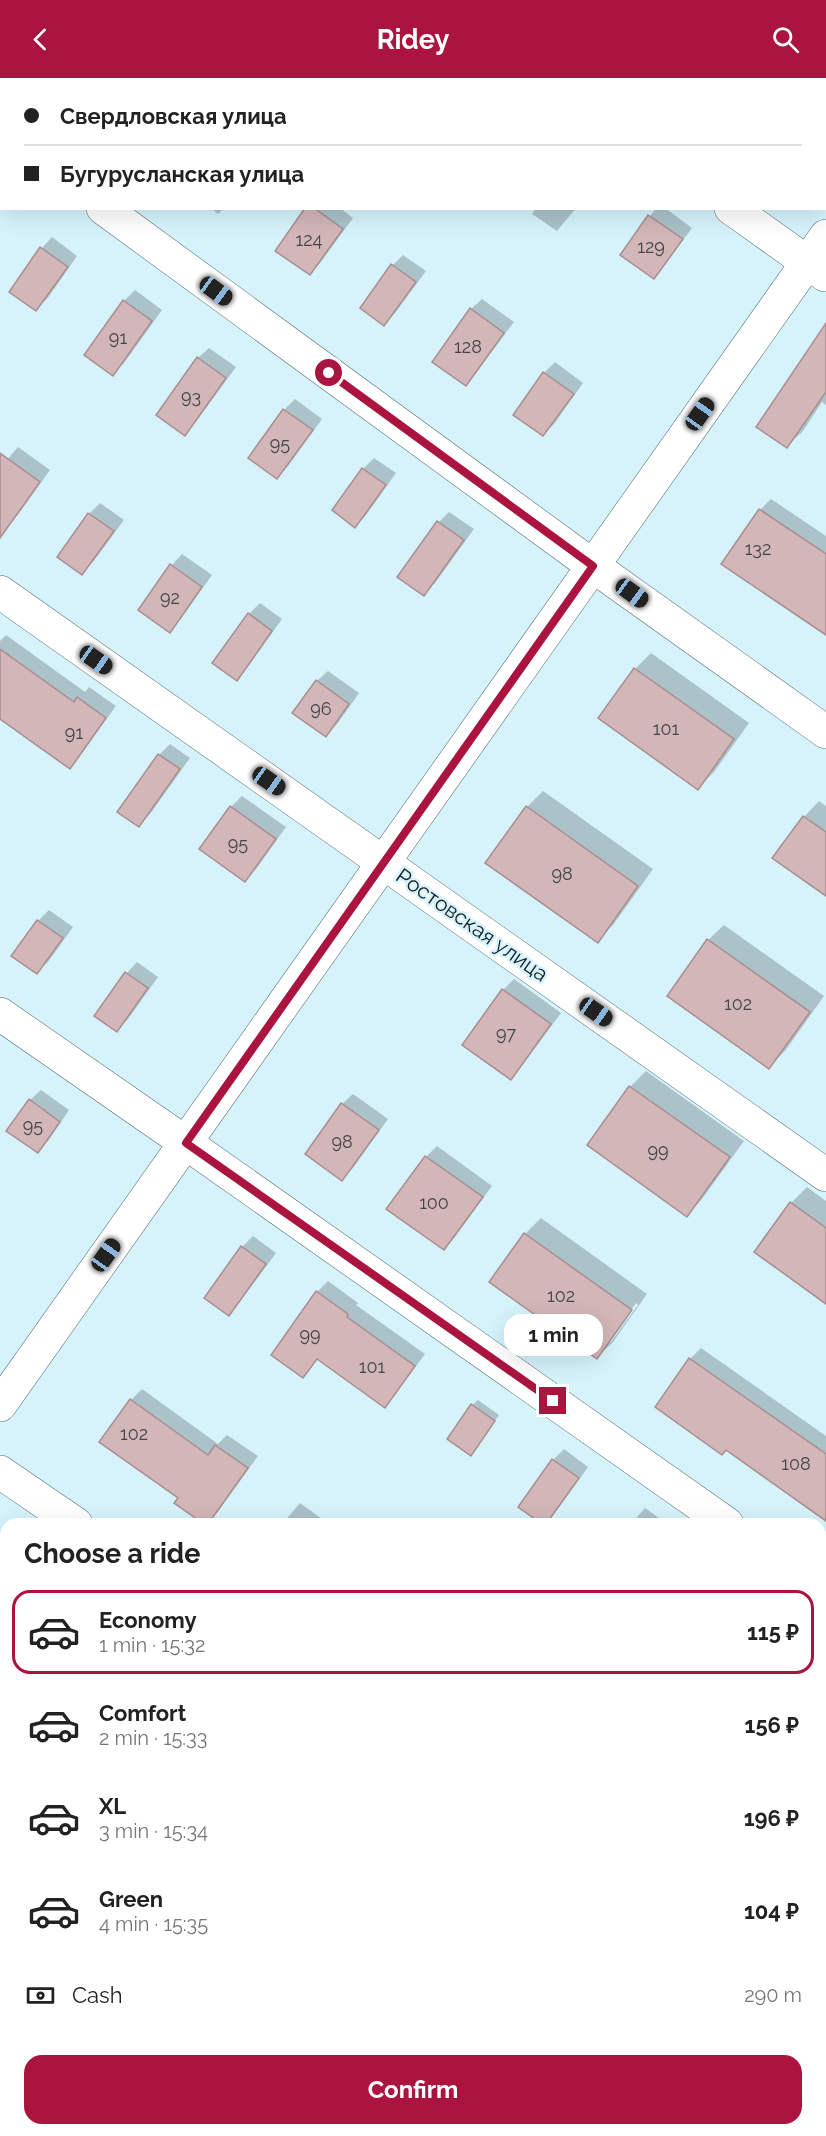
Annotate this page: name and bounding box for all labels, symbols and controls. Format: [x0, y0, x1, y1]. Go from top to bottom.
icon: back [24, 23, 57, 56]
icon: search [769, 23, 802, 56]
text: Ridey [377, 24, 449, 55]
text: Свердловская улица [60, 103, 287, 129]
text: Бугурусланская улица [60, 161, 304, 187]
house number: 124 [296, 229, 323, 250]
house number: 129 [637, 236, 665, 257]
car [196, 273, 236, 309]
house number: 91 [109, 327, 127, 348]
house number: 128 [454, 336, 482, 357]
route start [315, 359, 342, 386]
house number: 93 [181, 386, 201, 407]
car [682, 394, 718, 434]
house number: 95 [270, 433, 290, 454]
house number: 132 [745, 538, 771, 559]
car [612, 575, 652, 611]
house number: 92 [160, 587, 180, 608]
car [76, 642, 116, 678]
house number: 96 [310, 698, 332, 719]
house number: 101 [653, 718, 680, 739]
house number: 91 [65, 722, 83, 743]
car [249, 763, 289, 799]
house number: 95 [228, 833, 248, 854]
street label: Ростовская улица [391, 863, 553, 986]
house number: 98 [551, 863, 573, 884]
house number: 102 [724, 993, 752, 1014]
car [576, 994, 616, 1030]
house number: 97 [496, 1023, 516, 1044]
house number: 95 [23, 1115, 43, 1136]
house number: 98 [331, 1131, 353, 1152]
house number: 99 [647, 1140, 669, 1161]
house number: 100 [419, 1192, 449, 1213]
car [88, 1235, 124, 1275]
house number: 102 [547, 1285, 575, 1306]
callout: 1 min [504, 1314, 602, 1356]
text: 1 min [528, 1323, 579, 1347]
house number: 99 [299, 1324, 321, 1345]
house number: 101 [359, 1356, 386, 1377]
route end [539, 1387, 566, 1414]
house number: 102 [120, 1423, 148, 1444]
house number: 108 [781, 1453, 811, 1474]
text: Choose a ride [24, 1538, 200, 1569]
icon: car [27, 1605, 81, 1659]
text: Economy [99, 1607, 197, 1633]
text: 115 ₽ [747, 1619, 799, 1645]
text: 1 min · 15:32 [99, 1633, 205, 1657]
icon: car [27, 1698, 81, 1752]
text: Comfort [99, 1700, 186, 1726]
text: 156 ₽ [745, 1712, 799, 1738]
text: 2 min · 15:33 [99, 1726, 207, 1750]
icon: car [27, 1791, 81, 1845]
text: XL [99, 1793, 126, 1819]
text: 196 ₽ [744, 1805, 799, 1831]
text: 3 min · 15:34 [99, 1819, 208, 1843]
icon: car [27, 1884, 81, 1938]
text: Green [99, 1886, 163, 1912]
text: 104 ₽ [744, 1898, 799, 1924]
text: 4 min · 15:35 [99, 1912, 208, 1936]
icon: cash [24, 1979, 57, 2012]
text: Cash [72, 1982, 123, 2008]
text: 290 m [744, 1983, 802, 2007]
button: Confirm [24, 2055, 802, 2124]

